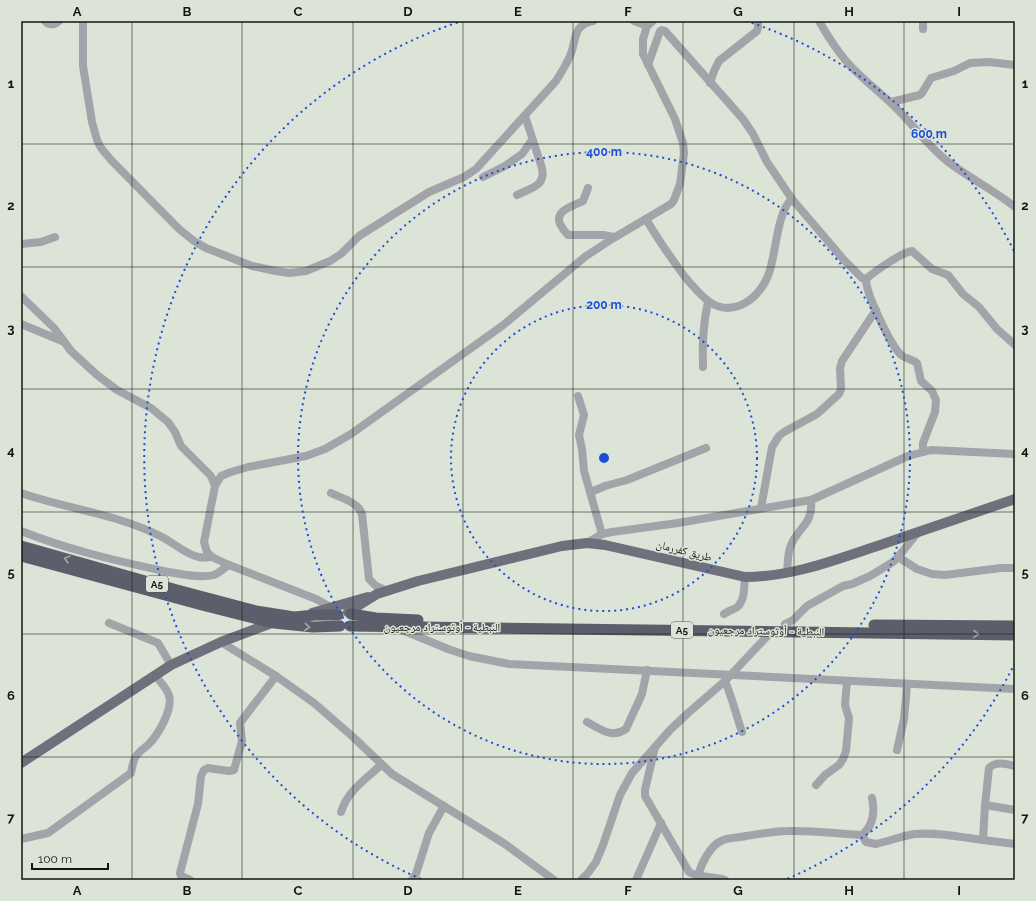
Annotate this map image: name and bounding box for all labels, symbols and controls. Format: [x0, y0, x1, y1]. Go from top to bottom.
text: A [73, 4, 82, 19]
text: B [183, 4, 192, 19]
text: C [294, 4, 303, 19]
text: D [403, 4, 413, 19]
text: E [514, 4, 522, 19]
text: F [624, 4, 632, 19]
text: G [733, 4, 743, 19]
text: H [844, 4, 854, 19]
text: I [957, 4, 961, 19]
text: 1 [8, 76, 15, 91]
text: 1 [1022, 76, 1029, 91]
text: 600 m [911, 127, 947, 141]
text: 400 m [586, 145, 622, 159]
text: 2 [7, 198, 15, 213]
text: 2 [1021, 198, 1029, 213]
text: 200 m [586, 298, 622, 312]
text: 3 [7, 321, 15, 336]
text: 3 [1021, 321, 1029, 336]
text: 4 [7, 443, 15, 458]
text: 4 [1021, 443, 1029, 458]
centre of rings [597, 451, 611, 465]
street label: طريق كفررمان [655, 538, 713, 564]
one-way arrow [64, 555, 70, 563]
text: 5 [7, 565, 15, 580]
text: 5 [1021, 565, 1029, 580]
road number: A5 [146, 576, 168, 592]
street label: النبطية - أوتوستراد مرجعيون [384, 620, 500, 634]
one-way arrow [304, 622, 310, 631]
road number: A5 [671, 622, 693, 638]
street label: النبطية - أوتوستراد مرجعيون [708, 623, 824, 639]
one-way arrow [973, 630, 979, 638]
text: 6 [7, 688, 15, 703]
text: 6 [1021, 688, 1029, 703]
text: 7 [7, 810, 15, 825]
text: 7 [1021, 810, 1029, 825]
scale bar [32, 845, 108, 871]
text: 100 m [38, 852, 72, 866]
text: A [73, 883, 82, 898]
text: B [183, 883, 192, 898]
text: C [294, 883, 303, 898]
text: D [403, 883, 413, 898]
text: E [514, 883, 522, 898]
text: F [624, 883, 632, 898]
text: G [733, 883, 743, 898]
text: H [844, 883, 854, 898]
text: I [957, 883, 961, 898]

